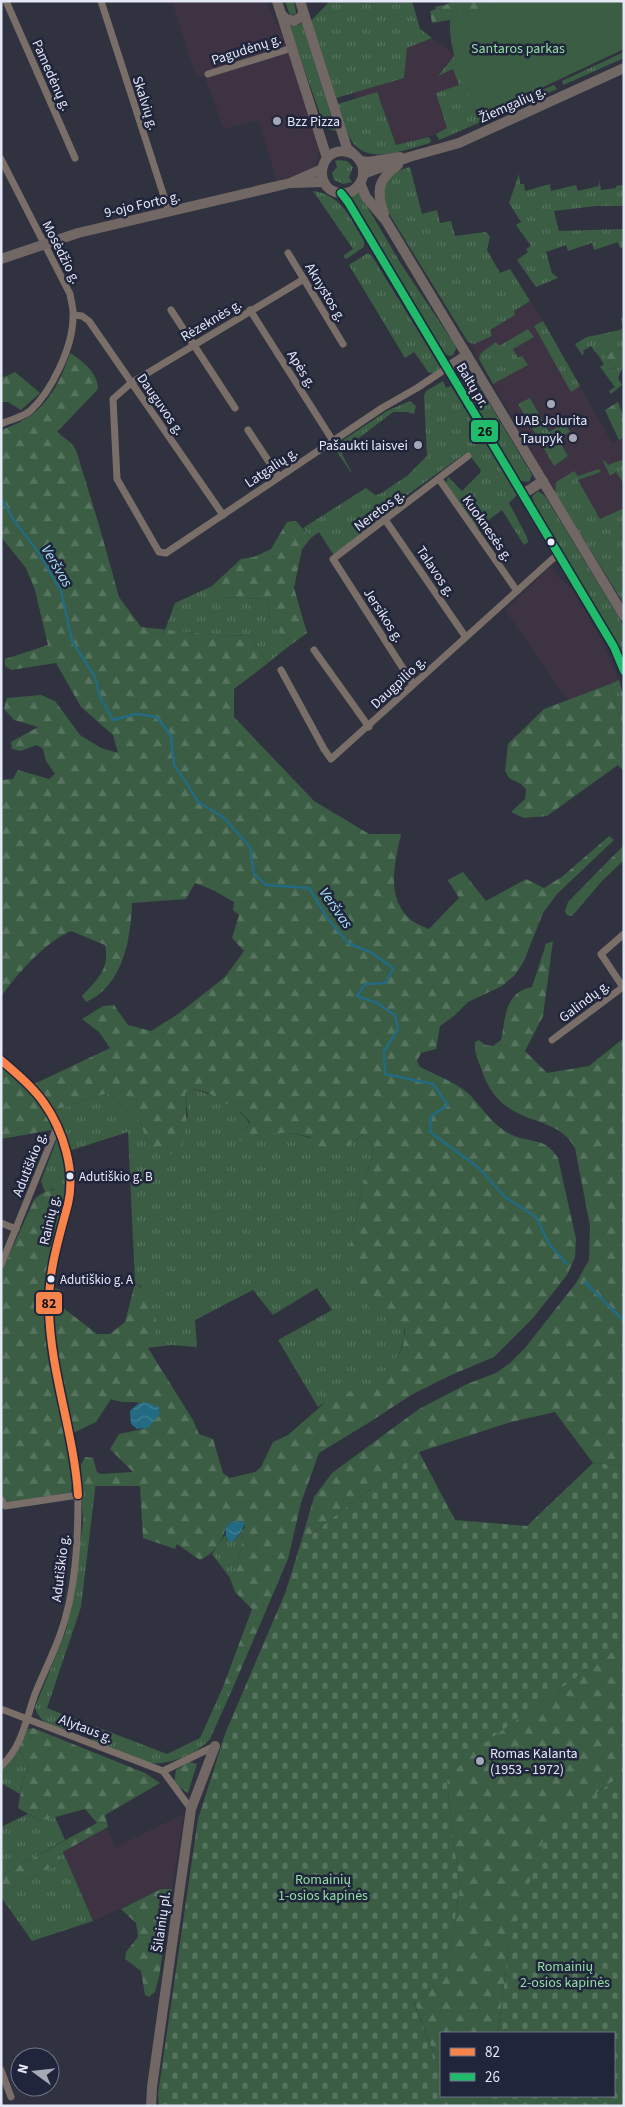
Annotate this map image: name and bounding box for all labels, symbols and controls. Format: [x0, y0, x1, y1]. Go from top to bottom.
street label: Pagudėnų g. [209, 29, 284, 71]
street label: Pamedėnų g. [26, 37, 76, 114]
park label: Santaros parkas [471, 39, 565, 59]
street label: Skalvių g. [127, 74, 163, 133]
street label: Žiemgalių g. [476, 81, 549, 129]
place label: Bzz Pizza [287, 112, 340, 132]
marker: Bzz Pizza [271, 115, 283, 127]
street label: 9-ojo Forto g. [102, 187, 182, 223]
street label: Mosėdžio g. [37, 217, 86, 288]
street label: Aknystos g. [300, 259, 351, 326]
street label: Rėzeknės g. [177, 295, 246, 347]
street label: Apės g. [282, 347, 321, 392]
street label: Baltų pr. [451, 359, 493, 412]
street label: Dauguvos g. [132, 370, 189, 439]
marker: UAB Jolurita [545, 398, 557, 410]
place label: UAB Jolurita [515, 411, 587, 431]
line badge: 26 [470, 419, 499, 443]
text: 26 [478, 422, 492, 442]
place label: Taupyk [521, 429, 563, 449]
marker: Taupyk [567, 432, 579, 444]
place label: Pašaukti laisvei [319, 436, 408, 456]
marker: Pašaukti laisvei [412, 439, 424, 451]
street label: Latgalių g. [241, 443, 302, 493]
street label: Neretos g. [350, 485, 409, 536]
street label: Kuoknesės g. [457, 491, 517, 566]
unlabelled marker [546, 537, 556, 547]
water label: Veršvas [36, 541, 77, 591]
street label: Talavos g. [411, 542, 460, 601]
street label: Jersikos g. [358, 584, 408, 647]
street label: Daugpilio g. [366, 652, 431, 714]
water label: Veršvas [314, 883, 357, 933]
street label: Galindų g. [555, 976, 614, 1028]
street label: Adutiškio g. [8, 1129, 52, 1200]
place label: Adutiškio g. B [79, 1168, 153, 1186]
marker: Adutiškio g. B [65, 1171, 75, 1181]
street label: Rainių g. [35, 1193, 65, 1247]
place label: Adutiškio g. A [60, 1271, 134, 1289]
marker: Adutiškio g. A [46, 1274, 56, 1284]
line badge: 82 [35, 1291, 63, 1315]
text: 82 [42, 1294, 56, 1314]
street label: Adutiškio g. [47, 1533, 75, 1603]
street label: Alytaus g. [56, 1710, 115, 1748]
place label: Romas Kalanta (1953 - 1972) [490, 1744, 578, 1780]
marker: Romas Kalanta (1953 - 1972) [474, 1755, 486, 1767]
park label: Romainių 1-osios kapinės [278, 1870, 368, 1906]
street label: Šilainių pl. [148, 1890, 176, 1954]
park label: Romainių 2-osios kapinės [520, 1957, 610, 1993]
legend [440, 2032, 615, 2097]
text: 82 [485, 2042, 500, 2063]
north arrow [10, 2047, 60, 2097]
text: N [13, 2062, 34, 2076]
text: 26 [485, 2067, 500, 2088]

